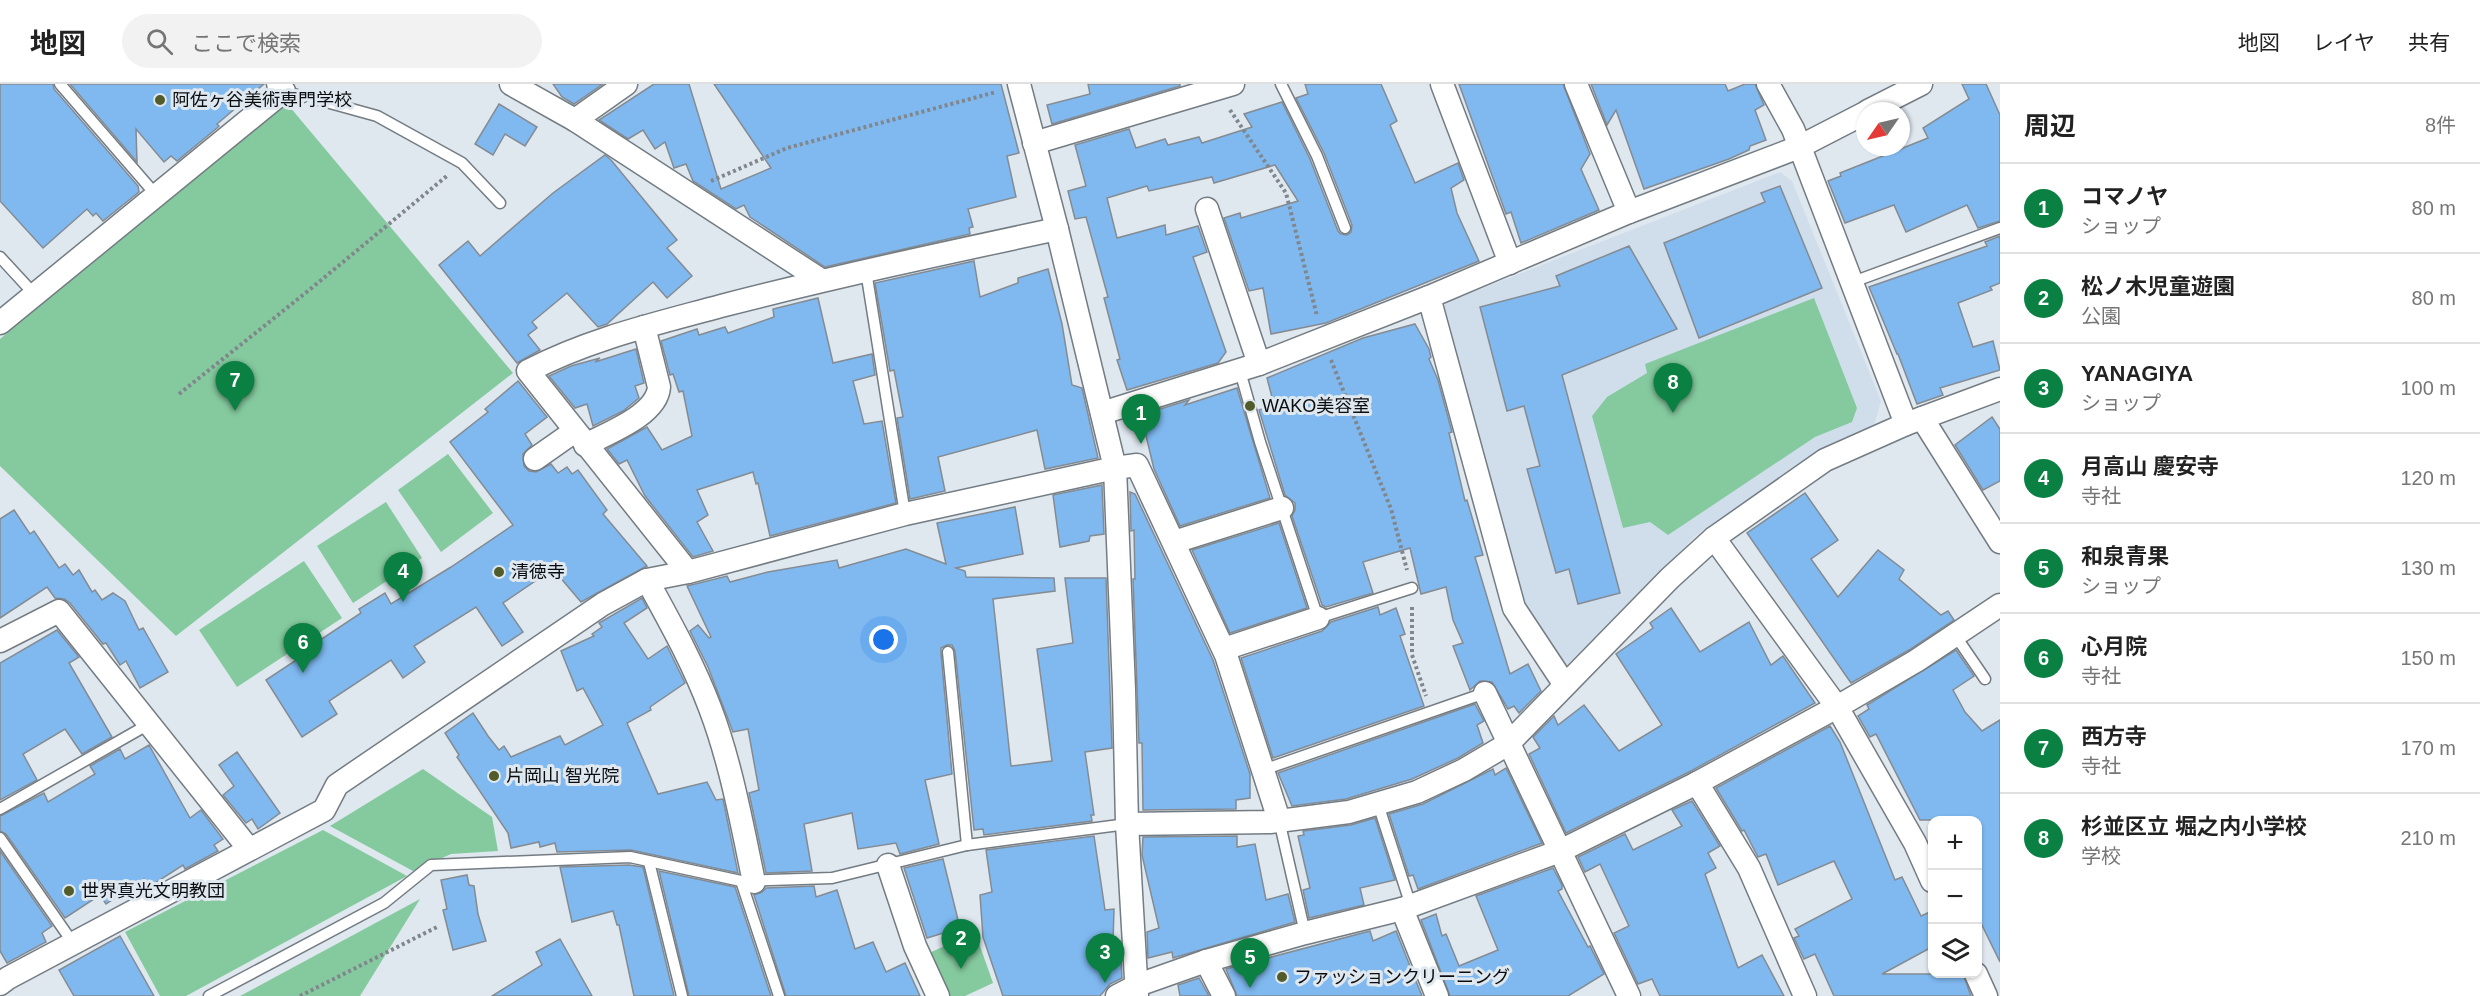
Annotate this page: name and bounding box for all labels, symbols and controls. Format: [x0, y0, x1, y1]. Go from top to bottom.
search box [122, 14, 542, 68]
icon: search [143, 25, 176, 58]
text: 地図 [30, 28, 86, 59]
text: ここで検索 [191, 31, 301, 56]
text: 地図 [2238, 31, 2280, 54]
text: レイヤ [2313, 31, 2375, 54]
text: 共有 [2408, 31, 2450, 54]
place label: 阿佐ヶ谷美術専門学校 [172, 90, 352, 110]
marker: 阿佐ヶ谷美術専門学校 [153, 93, 167, 107]
north arrow [1856, 102, 1910, 156]
text: 周辺 [2024, 111, 2076, 141]
text: 8件 [2425, 114, 2456, 136]
text: コマノヤ [2081, 184, 2168, 209]
text: 1 [2038, 197, 2049, 219]
text: 80 m [2412, 197, 2456, 219]
text: ショップ [2081, 215, 2161, 237]
text: 松ノ木児童遊園 [2081, 274, 2235, 299]
text: 2 [2038, 287, 2049, 309]
text: 80 m [2412, 287, 2456, 309]
text: 公園 [2081, 305, 2121, 327]
text: YANAGIYA [2081, 361, 2193, 386]
pin: 7 [216, 362, 254, 411]
pin: 8 [1654, 364, 1692, 413]
text: 3 [2038, 377, 2049, 399]
text: 100 m [2400, 377, 2456, 399]
text: ショップ [2081, 392, 2161, 414]
pin: 1 [1122, 394, 1160, 444]
place label: WAKO美容室 [1262, 396, 1370, 416]
marker: WAKO美容室 [1243, 399, 1257, 413]
text: 月高山 慶安寺 [2081, 454, 2219, 479]
text: 4 [2038, 467, 2049, 489]
text: 120 m [2400, 467, 2456, 489]
text: 寺社 [2081, 485, 2121, 507]
text: 和泉青果 [2081, 544, 2169, 569]
pin: 4 [384, 552, 422, 602]
text: 5 [2038, 557, 2049, 579]
text: 130 m [2400, 557, 2456, 579]
place label: 清徳寺 [511, 562, 565, 582]
marker: 清徳寺 [492, 565, 506, 579]
text: ショップ [2081, 575, 2161, 597]
pin: 6 [284, 624, 322, 673]
your location [869, 625, 898, 654]
text: 心月院 [2081, 634, 2147, 659]
text: 6 [2038, 647, 2049, 669]
text: 150 m [2400, 647, 2456, 669]
text: 寺社 [2081, 665, 2121, 687]
text: 西方寺 [2081, 724, 2147, 749]
text: 7 [2038, 737, 2049, 759]
text: 170 m [2400, 737, 2456, 759]
text: 寺社 [2081, 755, 2121, 777]
place label: 片岡山 智光院 [506, 766, 619, 786]
marker: 片岡山 智光院 [487, 769, 501, 783]
text: 杉並区立 堀之内小学校 [2081, 814, 2307, 839]
map controls [1928, 816, 1982, 978]
button: + [1928, 816, 1982, 870]
text: 8 [2038, 827, 2049, 849]
text: 210 m [2400, 827, 2456, 849]
text: 学校 [2081, 845, 2121, 867]
button: − [1928, 870, 1982, 924]
place label: 世界真光文明教団 [81, 881, 225, 901]
marker: 世界真光文明教団 [62, 884, 76, 898]
pin: 2 [942, 920, 980, 969]
button: layers [1928, 924, 1982, 978]
pin: 3 [1086, 934, 1124, 983]
pin: 5 [1230, 938, 1270, 988]
place label: ファッションクリーニング [1294, 967, 1510, 987]
marker: ファッションクリーニング [1275, 970, 1289, 984]

